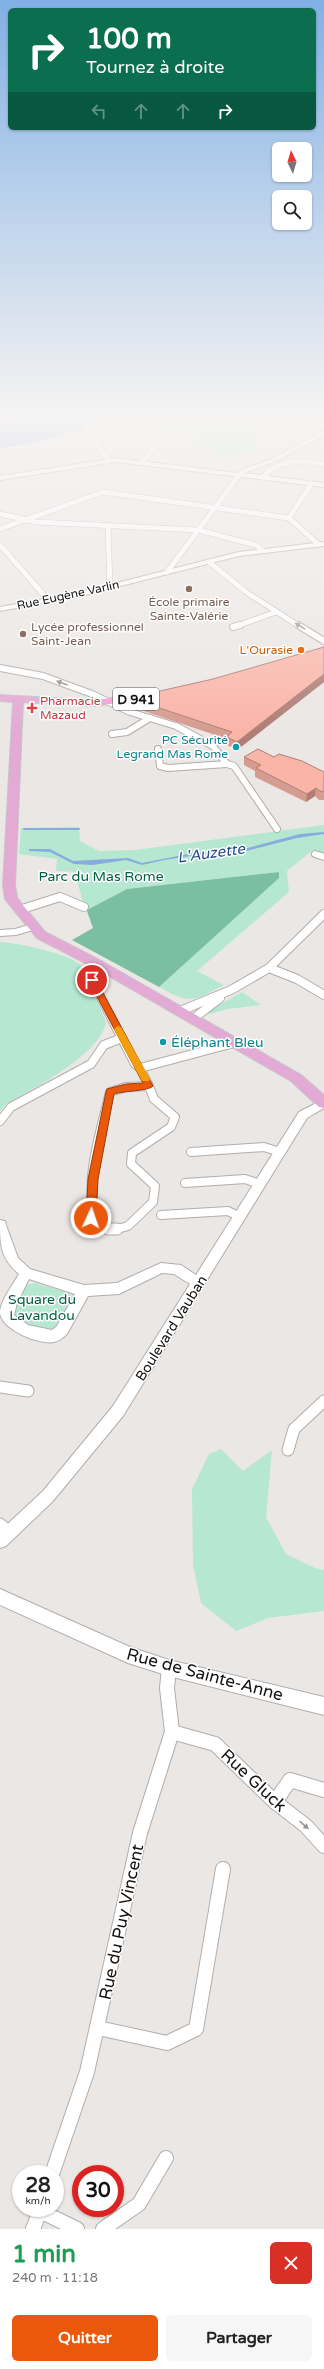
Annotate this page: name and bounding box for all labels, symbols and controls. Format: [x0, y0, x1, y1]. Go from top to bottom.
text: 100 m [86, 22, 172, 56]
icon: right [20, 24, 72, 76]
text: Tournez à droite [86, 56, 225, 78]
icon: left [88, 100, 110, 122]
icon: ahead [130, 100, 152, 122]
icon: ahead [172, 100, 194, 122]
icon: right [214, 100, 236, 122]
north arrow [272, 142, 312, 182]
map controls [272, 142, 312, 230]
button: search [272, 190, 312, 230]
street label: Rue Eugène Varlin [15, 577, 121, 613]
marker: École primaire Sainte-Valérie [184, 584, 194, 594]
place label: École primaire Sainte-Valérie [148, 595, 230, 623]
place label: Lycée professionnel Saint-Jean [31, 620, 144, 648]
one-way arrow [294, 623, 306, 630]
marker: Lycée professionnel Saint-Jean [18, 629, 28, 639]
place label: L'Ourasie [240, 643, 293, 657]
marker: L'Ourasie [296, 645, 306, 655]
one-way arrow [56, 680, 68, 686]
road number: D 941 [113, 688, 159, 710]
place label: Pharmacie Mazaud [40, 694, 101, 722]
marker: Pharmacie Mazaud [27, 703, 37, 713]
place label: PC Sécurité Legrand Mas Rome [117, 733, 228, 761]
marker: PC Sécurité Legrand Mas Rome [231, 742, 241, 752]
water label: L'Auzette [176, 839, 247, 867]
park label: Parc du Mas Rome [38, 868, 164, 885]
pin [75, 963, 109, 997]
icon: arrive [81, 969, 103, 991]
place label: Éléphant Bleu [171, 1034, 263, 1051]
marker: Éléphant Bleu [158, 1037, 168, 1047]
position arrow [70, 1197, 112, 1239]
street label: Boulevard Vauban [132, 1272, 211, 1384]
park label: Square du Lavandou [8, 1291, 76, 1324]
street label: Rue de Sainte-Anne [124, 1643, 285, 1705]
street label: Rue Gluck [216, 1745, 291, 1816]
one-way arrow [299, 1820, 309, 1830]
street label: Rue du Puy Vincent [95, 1842, 148, 2002]
speed limit sign: 30 [72, 2165, 124, 2217]
text: 28 [25, 2174, 51, 2198]
text: km/h [25, 2195, 51, 2207]
text: 1 min [12, 2240, 76, 2269]
button: close [270, 2242, 312, 2284]
text: 240 m · 11:18 [12, 2270, 98, 2286]
button: Quitter [12, 2315, 158, 2361]
button: Partager [166, 2315, 312, 2361]

